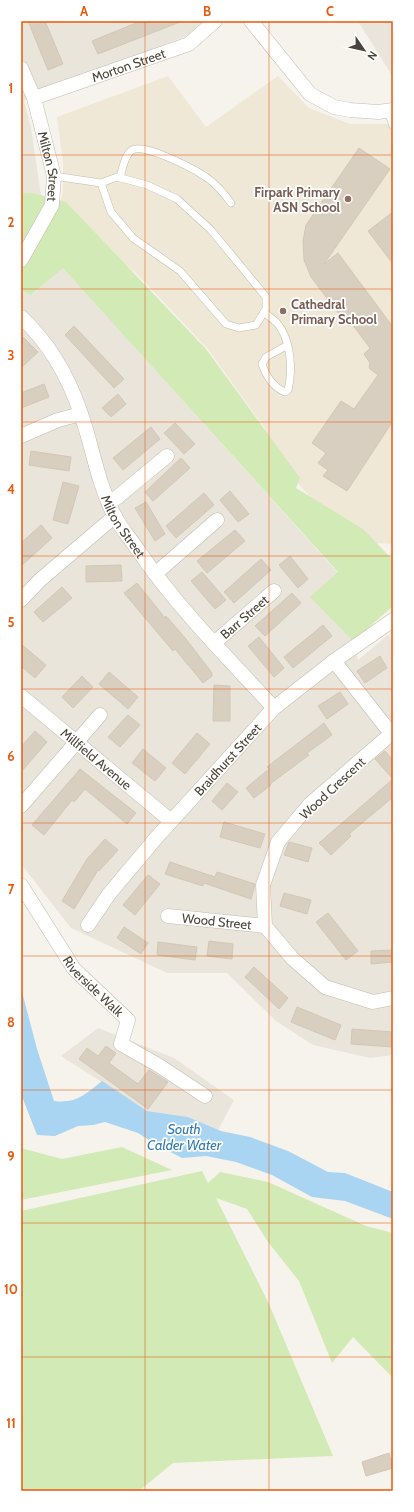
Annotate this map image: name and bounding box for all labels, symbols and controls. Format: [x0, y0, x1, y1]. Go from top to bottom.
text: A [80, 3, 89, 19]
text: B [203, 3, 211, 19]
text: C [326, 3, 334, 19]
north arrow [344, 30, 384, 70]
street label: Morton Street [90, 45, 168, 85]
text: N [364, 48, 380, 63]
text: 1 [9, 80, 13, 96]
street label: Milton Street [35, 130, 62, 203]
place label: Firpark Primary ASN School [254, 184, 341, 215]
marker: Firpark Primary ASN School [343, 194, 353, 204]
text: 2 [8, 214, 15, 230]
place label: Cathedral Primary School [291, 296, 377, 327]
marker: Cathedral Primary School [278, 306, 288, 316]
text: 3 [7, 347, 15, 363]
text: 4 [7, 481, 15, 497]
street label: Milton Street [98, 492, 149, 561]
street label: Barr Street [217, 591, 272, 642]
text: 5 [8, 614, 15, 630]
street label: Braidhurst Street [191, 719, 265, 799]
street label: Millfield Avenue [58, 725, 135, 793]
text: 6 [7, 748, 15, 764]
street label: Wood Crescent [296, 753, 369, 823]
text: 7 [8, 881, 15, 897]
street label: Wood Street [181, 909, 253, 933]
street label: Riverside Walk [60, 953, 127, 1020]
text: 8 [7, 1014, 15, 1030]
water label: South Calder Water [147, 1120, 222, 1154]
text: 9 [7, 1148, 15, 1164]
text: 10 [4, 1281, 18, 1297]
text: 11 [6, 1415, 16, 1431]

